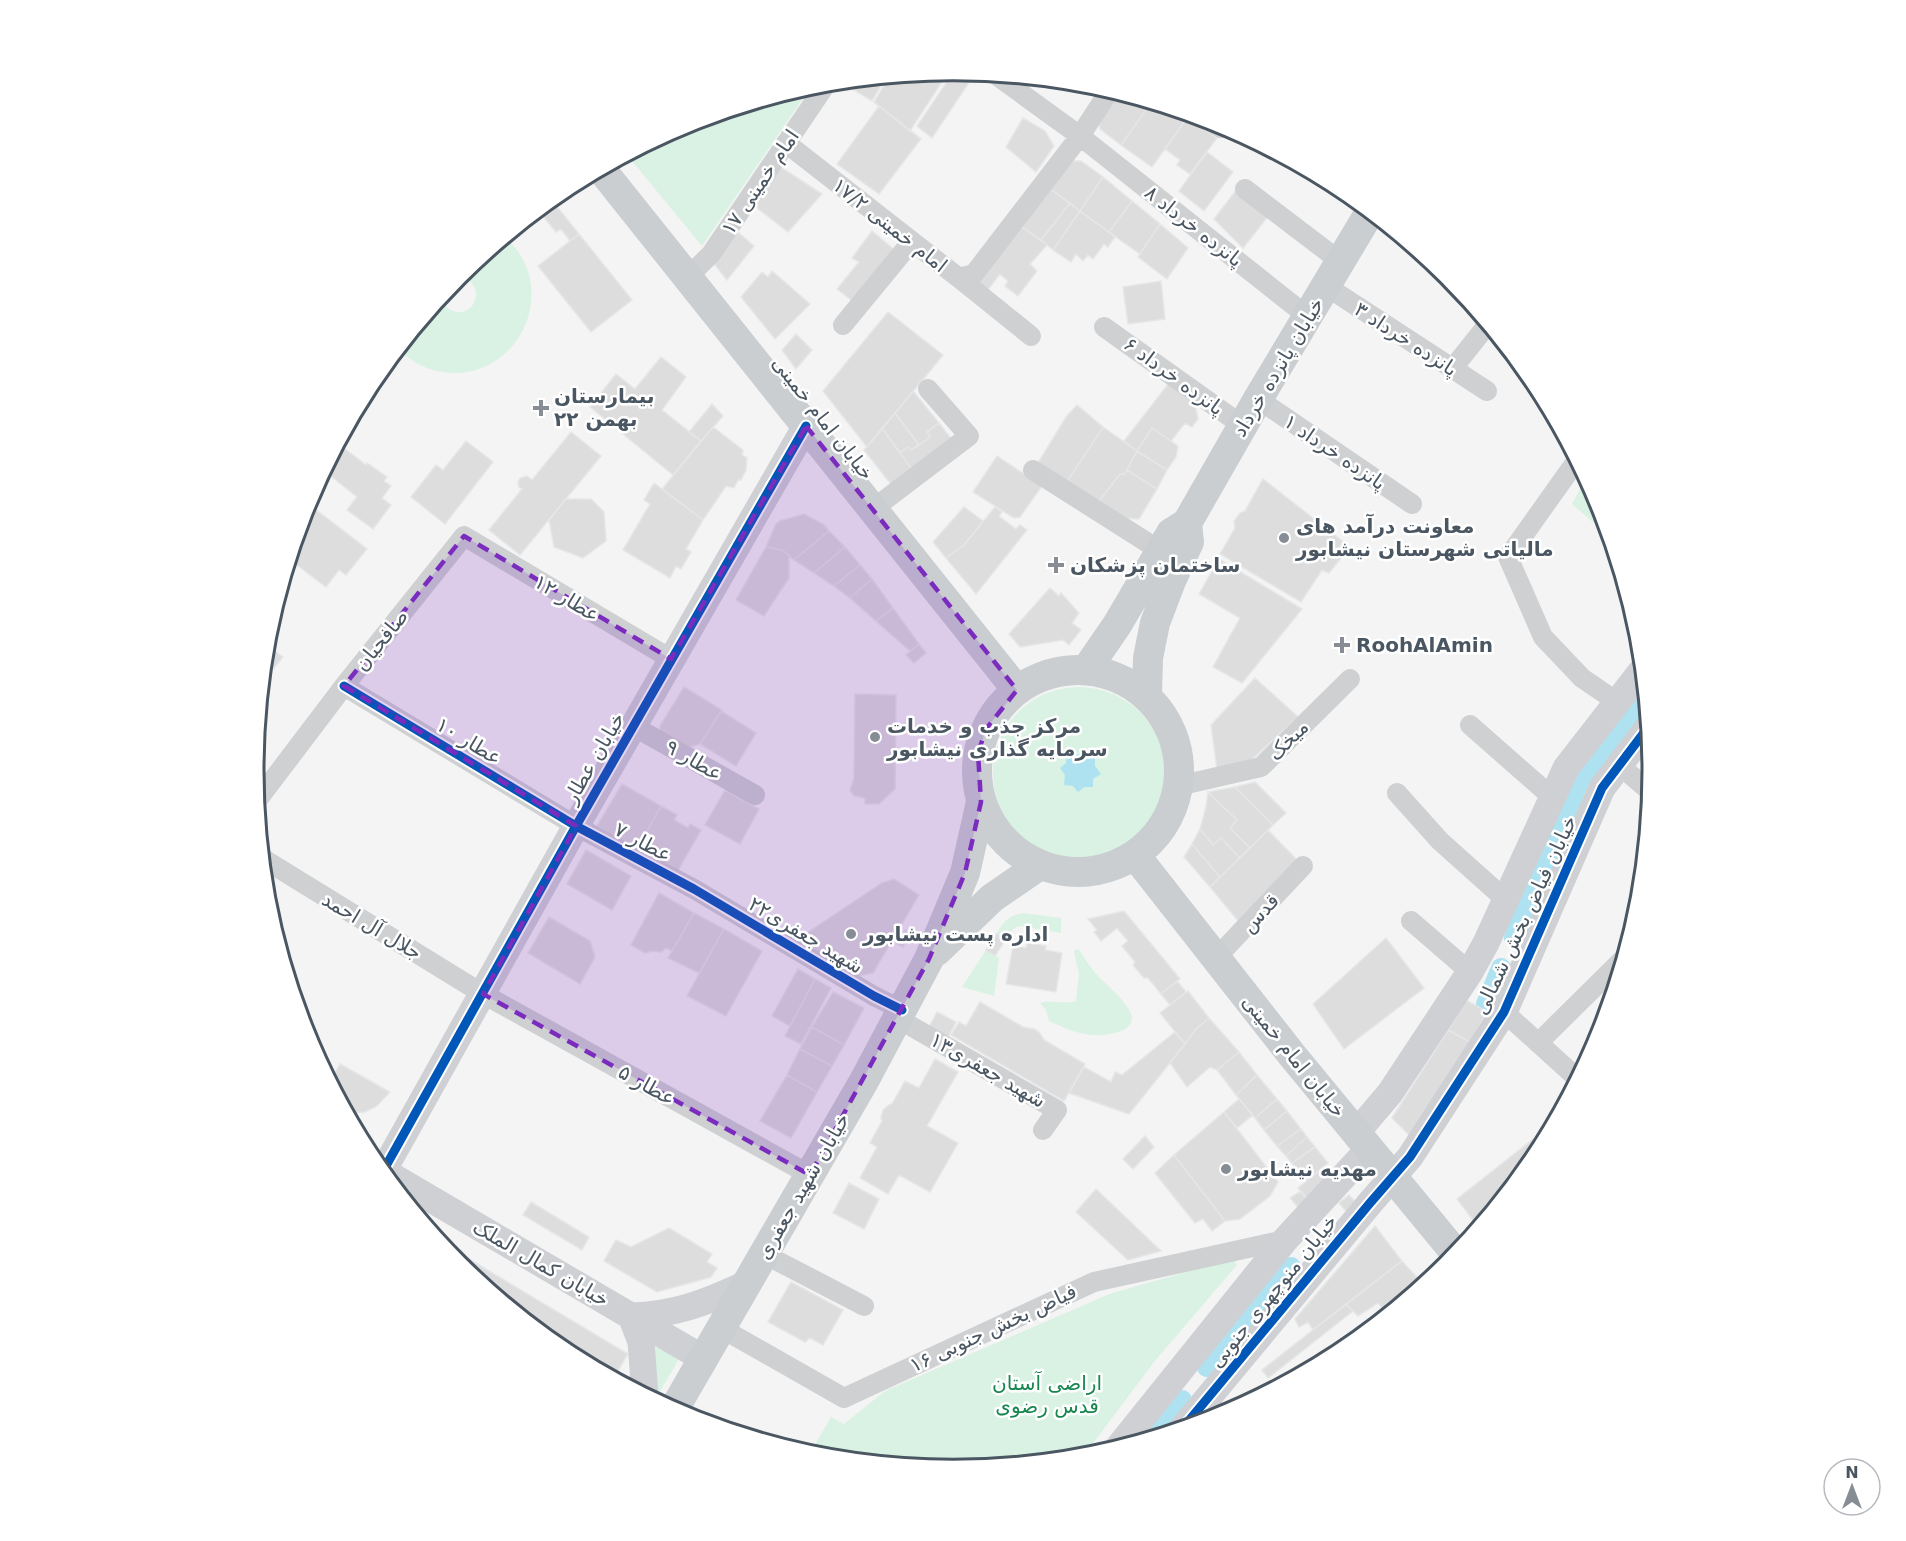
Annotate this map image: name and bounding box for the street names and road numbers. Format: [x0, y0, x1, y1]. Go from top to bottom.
street label: امام خمینی ۱۷ [716, 125, 804, 239]
street label: امام خمینی ۱۷/۲ [828, 173, 952, 277]
street label: پانزده خرداد ۸ [1140, 180, 1248, 273]
street label: خیابان پانزده خرداد [1227, 293, 1330, 441]
street label: پانزده خرداد ۳ [1349, 297, 1462, 382]
street label: پانزده خرداد ۶ [1119, 332, 1229, 421]
street label: خیابان امام خمینی [767, 351, 879, 485]
street label: پانزده خرداد ۱ [1279, 409, 1391, 496]
street label: عطار ۱۲ [530, 569, 604, 627]
street label: صافحیان [349, 604, 413, 676]
street label: خیابان عطار [558, 708, 630, 809]
street label: عطار ۱۰ [432, 712, 506, 770]
street label: میخک [1263, 715, 1313, 765]
street label: عطار ۹ [661, 734, 727, 786]
street label: خیابان فیاض بخش شمالی [1468, 812, 1582, 1018]
street label: عطار ۷ [610, 817, 676, 867]
street label: جلال آل احمد [318, 886, 427, 965]
street label: قدس [1236, 889, 1284, 937]
street label: شهید جعفری۲۲ [744, 891, 868, 979]
street label: خیابان امام خمینی [1237, 990, 1351, 1122]
street label: شهید جعفری۱۳ [926, 1027, 1050, 1113]
street label: عطار ۵ [614, 1060, 680, 1110]
street label: خیابان شهید جعفری [751, 1109, 855, 1263]
street label: خیابان منوچهری جنوبی [1204, 1210, 1342, 1372]
street label: خیابان کمال الملک [469, 1214, 613, 1312]
street label: فیاض بخش جنوبی ۱۶ [906, 1279, 1080, 1377]

